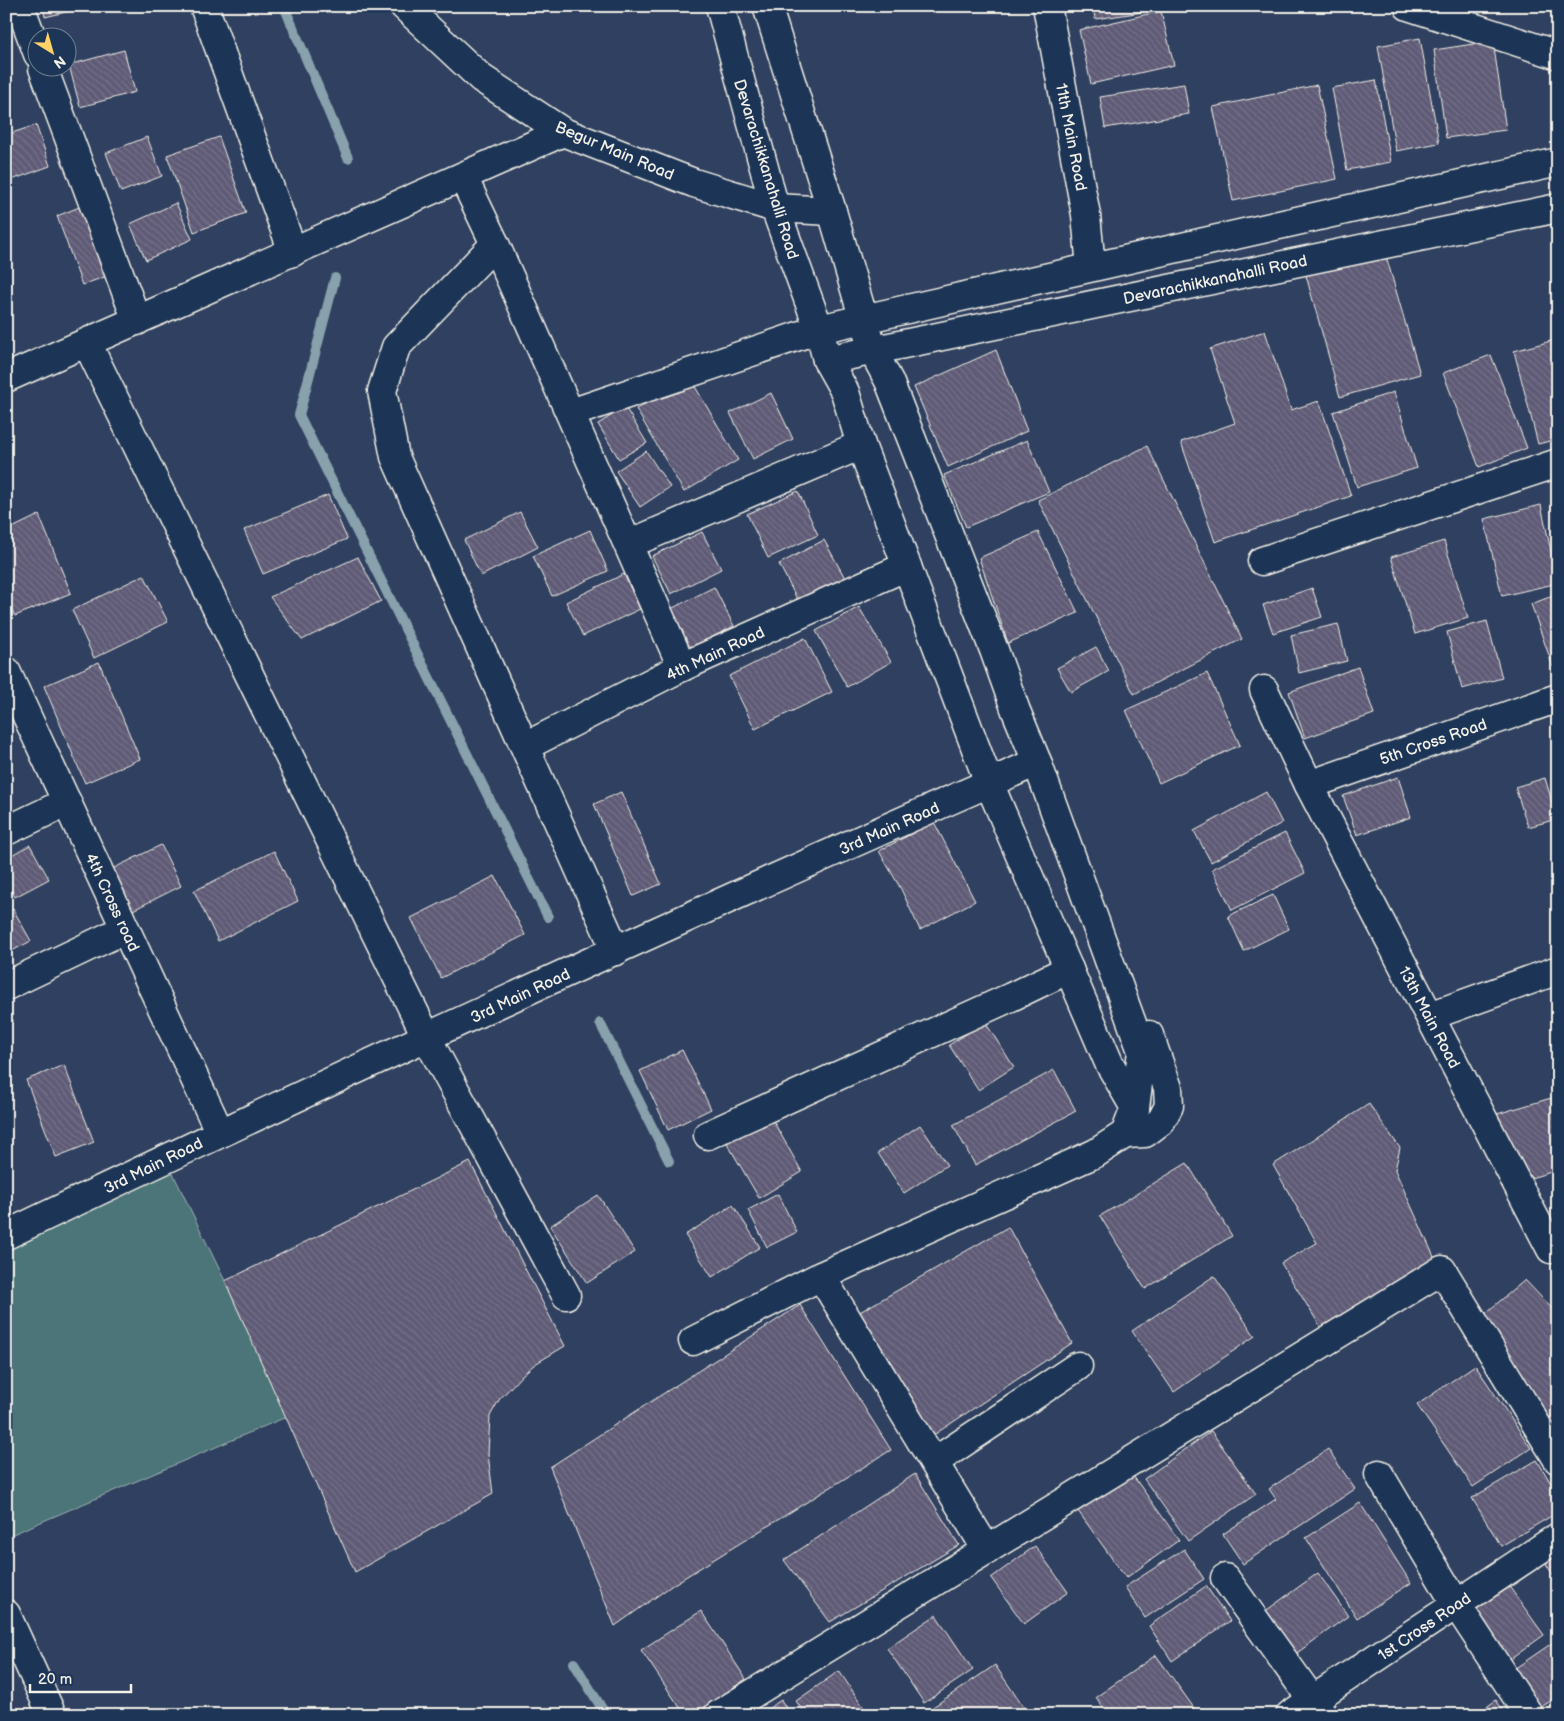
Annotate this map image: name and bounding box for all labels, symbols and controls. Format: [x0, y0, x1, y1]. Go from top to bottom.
north arrow [28, 28, 78, 78]
text: N [50, 52, 69, 72]
street label: Devarachikkanahalli Road [729, 77, 802, 262]
street label: 11th Main Road [1051, 82, 1090, 193]
street label: Begur Main Road [552, 118, 677, 185]
street label: Devarachikkanahalli Road [1122, 252, 1309, 309]
street label: 4th Main Road [663, 623, 768, 685]
street label: 5th Cross Road [1377, 715, 1490, 770]
street label: 3rd Main Road [837, 799, 943, 860]
street label: 4th Cross road [80, 850, 143, 955]
street label: 13th Main Road [1394, 963, 1464, 1072]
street label: 3rd Main Road [468, 965, 573, 1028]
street label: 3rd Main Road [101, 1134, 206, 1198]
street label: 1st Cross Road [1375, 1589, 1475, 1665]
scale bar [30, 1661, 131, 1693]
text: 20 m [38, 1670, 72, 1689]

